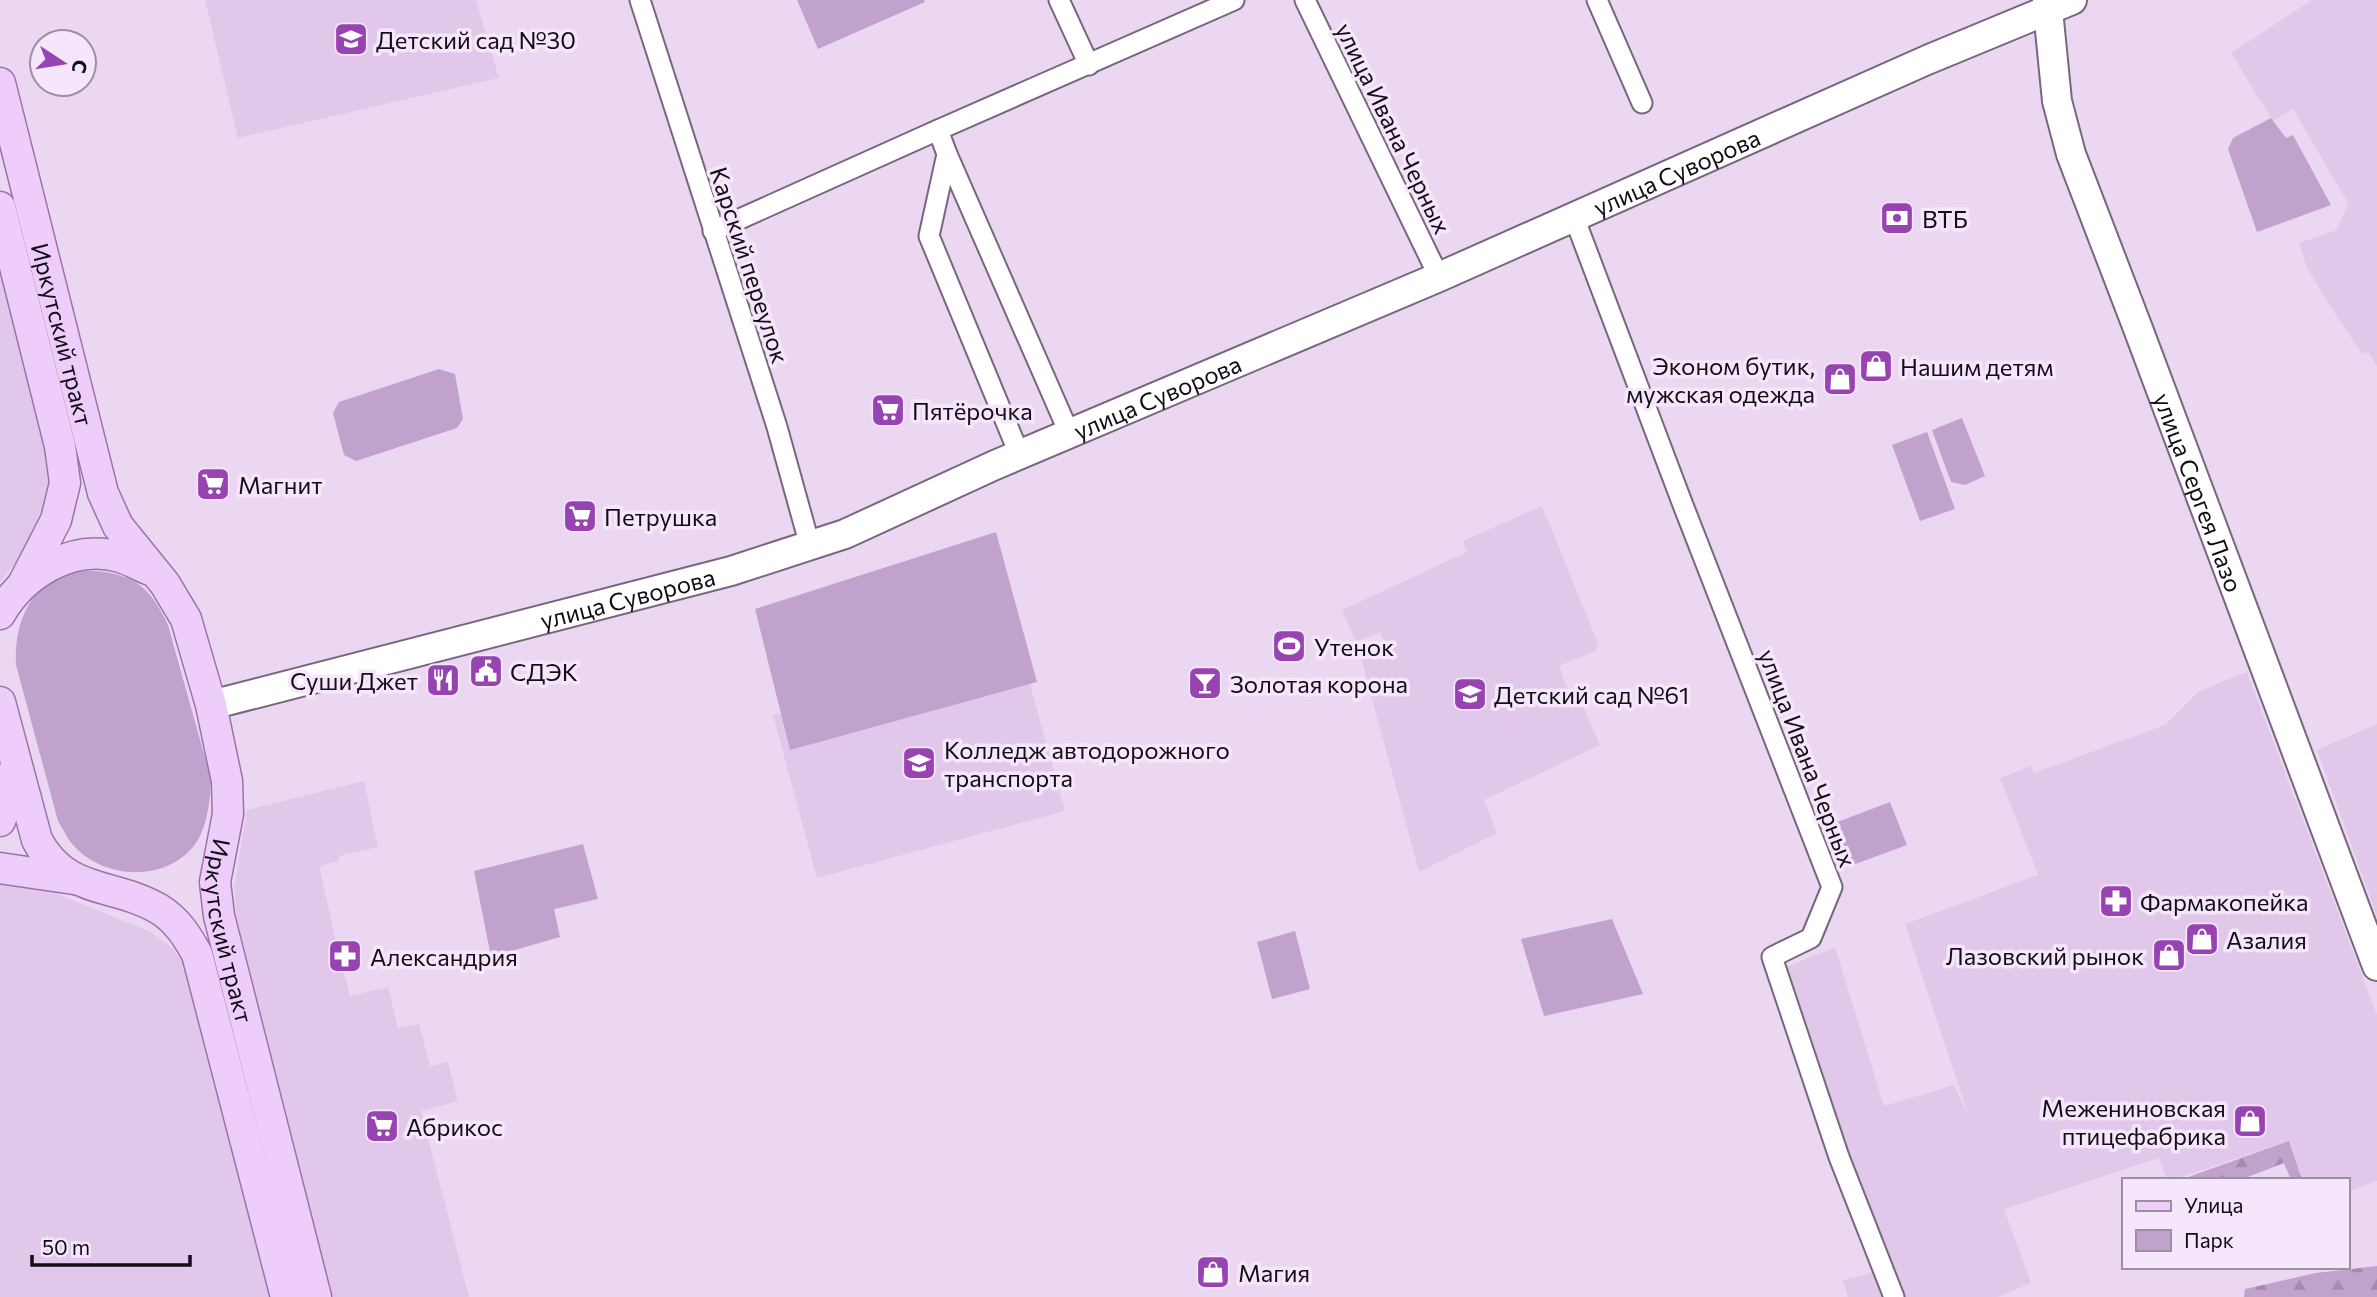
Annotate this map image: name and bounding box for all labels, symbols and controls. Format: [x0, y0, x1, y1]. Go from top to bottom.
street label: улица Ивана Черных [1330, 18, 1458, 238]
school or university icon: Детский сад №30 [332, 20, 370, 58]
place label: Детский сад №30 [376, 25, 576, 54]
north arrow [28, 28, 98, 98]
text: С [68, 58, 93, 75]
street label: улица Суворова [1589, 122, 1764, 221]
street label: Карский переулок [705, 163, 795, 367]
bank icon: ВТБ [1878, 199, 1916, 237]
place label: ВТБ [1922, 204, 1968, 233]
street label: Иркутский тракт [26, 240, 100, 429]
shop icon: Нашим детям [1857, 347, 1895, 385]
street label: улица Суворова [1069, 348, 1245, 445]
place label: Эконом бутик, мужская одежда [1626, 351, 1815, 408]
place label: Нашим детям [1900, 352, 2054, 381]
shop icon: Эконом бутик, мужская одежда [1821, 360, 1859, 398]
street label: улица Сергея Лазо [2149, 389, 2250, 596]
supermarket icon: Пятёрочка [869, 391, 907, 429]
place label: Пятёрочка [912, 396, 1033, 425]
supermarket icon: Магнит [194, 465, 232, 503]
place label: Магнит [238, 470, 322, 499]
supermarket icon: Петрушка [561, 497, 599, 535]
place label: Петрушка [604, 502, 717, 531]
street label: улица Суворова [537, 561, 718, 634]
sports icon: Утенок [1270, 627, 1308, 665]
place label: Утенок [1314, 632, 1394, 661]
street label: улица Ивана Черных [1753, 645, 1863, 871]
public building icon: СДЭК [467, 652, 505, 690]
place label: СДЭК [510, 657, 578, 686]
restaurant icon: Суши Джет [424, 661, 462, 699]
bar icon: Золотая корона [1186, 664, 1224, 702]
place label: Суши Джет [290, 666, 418, 695]
place label: Золотая корона [1230, 669, 1408, 698]
school or university icon: Детский сад №61 [1451, 675, 1489, 713]
place label: Детский сад №61 [1494, 680, 1689, 709]
place label: Колледж автодорожного транспорта [944, 735, 1230, 792]
school or university icon: Колледж автодорожного транспорта [900, 744, 938, 782]
street label: Иркутский тракт [200, 836, 260, 1026]
pharmacy icon: Фармакопейка [2097, 882, 2135, 920]
place label: Фармакопейка [2140, 887, 2309, 916]
shop icon: Азалия [2183, 920, 2221, 958]
place label: Азалия [2226, 925, 2307, 954]
shop icon: Лазовский рынок [2150, 936, 2188, 974]
pharmacy icon: Александрия [326, 937, 364, 975]
place label: Лазовский рынок [1946, 941, 2144, 970]
place label: Александрия [370, 942, 518, 971]
place label: Межениновская птицефабрика [2041, 1093, 2226, 1150]
shop icon: Межениновская птицефабрика [2231, 1102, 2269, 1140]
supermarket icon: Абрикос [363, 1107, 401, 1145]
place label: Абрикос [406, 1112, 503, 1141]
legend [2122, 1178, 2349, 1269]
text: Улица [2184, 1192, 2243, 1217]
scale bar [32, 1224, 189, 1268]
text: Парк [2184, 1227, 2234, 1252]
text: 50 m [42, 1234, 90, 1259]
shop icon: Магия [1194, 1253, 1232, 1291]
place label: Магия [1238, 1258, 1310, 1287]

